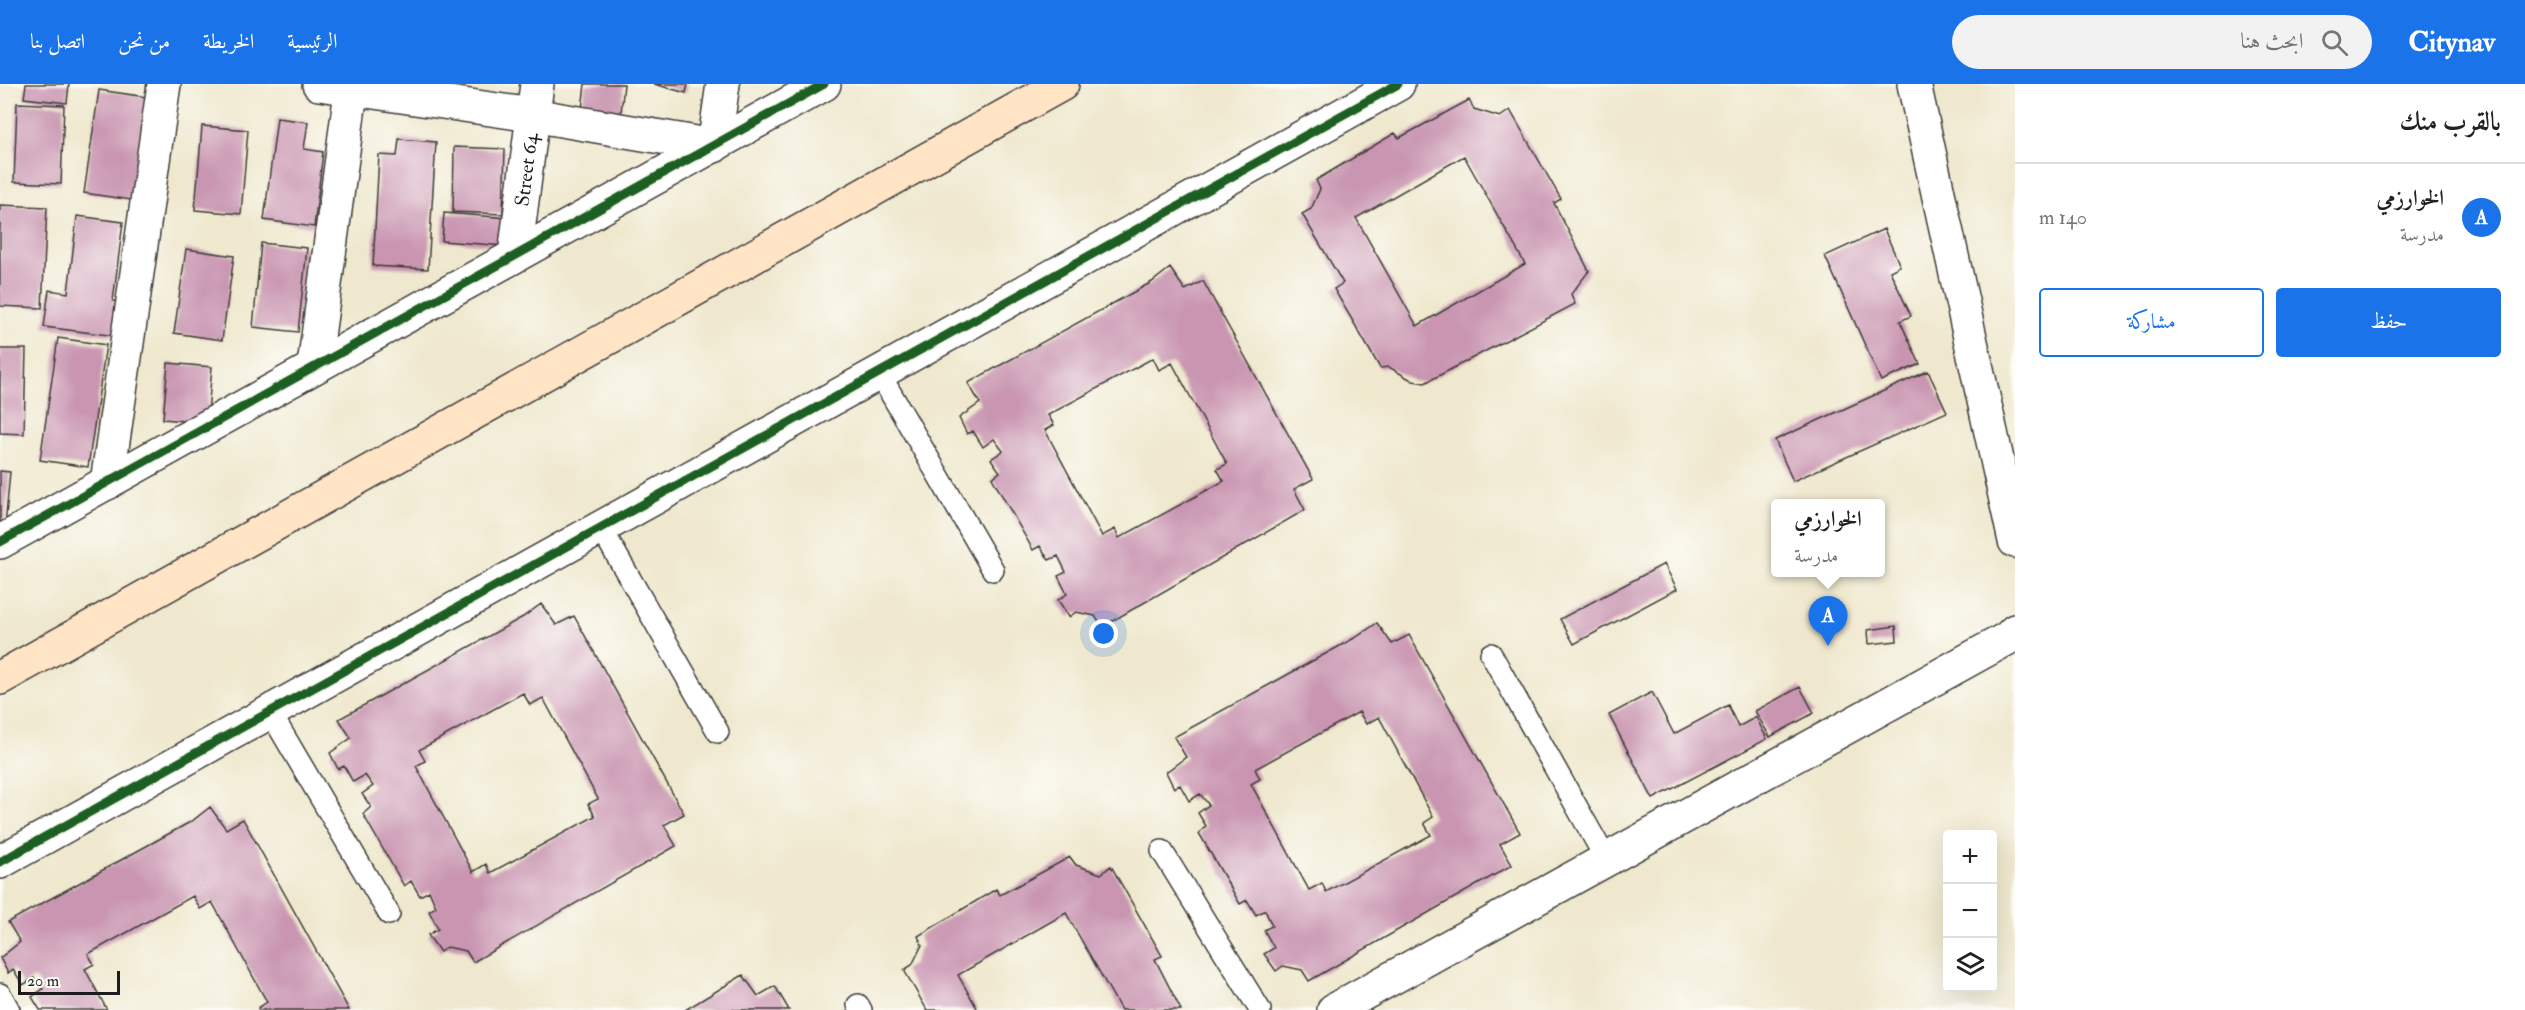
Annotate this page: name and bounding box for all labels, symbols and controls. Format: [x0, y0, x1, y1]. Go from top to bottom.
search box [1952, 15, 2372, 69]
text: Citynav [2408, 25, 2495, 60]
icon: search [2318, 26, 2351, 59]
text: ابحث هنا [2240, 27, 2303, 55]
text: اتصل بنا [30, 28, 85, 55]
text: من نحن [118, 28, 170, 55]
text: الخريطة [203, 28, 254, 55]
text: الرئيسية [287, 28, 338, 55]
text: بالقرب منك [2399, 106, 2501, 138]
street label: Street 64 [509, 131, 544, 208]
text: الخوارزمي [2376, 184, 2444, 212]
text: 140 m [2039, 205, 2087, 230]
text: A [2475, 205, 2488, 230]
text: مدرسة [2400, 222, 2444, 247]
button: مشاركة [2039, 288, 2264, 357]
button: حفظ [2276, 288, 2501, 357]
popup [1771, 499, 1885, 577]
text: الخوارزمي [1794, 505, 1862, 533]
text: مدرسة [1794, 543, 1838, 568]
pin: A [1808, 596, 1848, 646]
your location [1089, 619, 1118, 648]
map controls [1943, 830, 1997, 992]
button: + [1943, 830, 1997, 884]
button: − [1943, 884, 1997, 938]
button: layers [1943, 938, 1997, 992]
scale bar [18, 968, 120, 996]
text: 20 m [27, 971, 59, 991]

